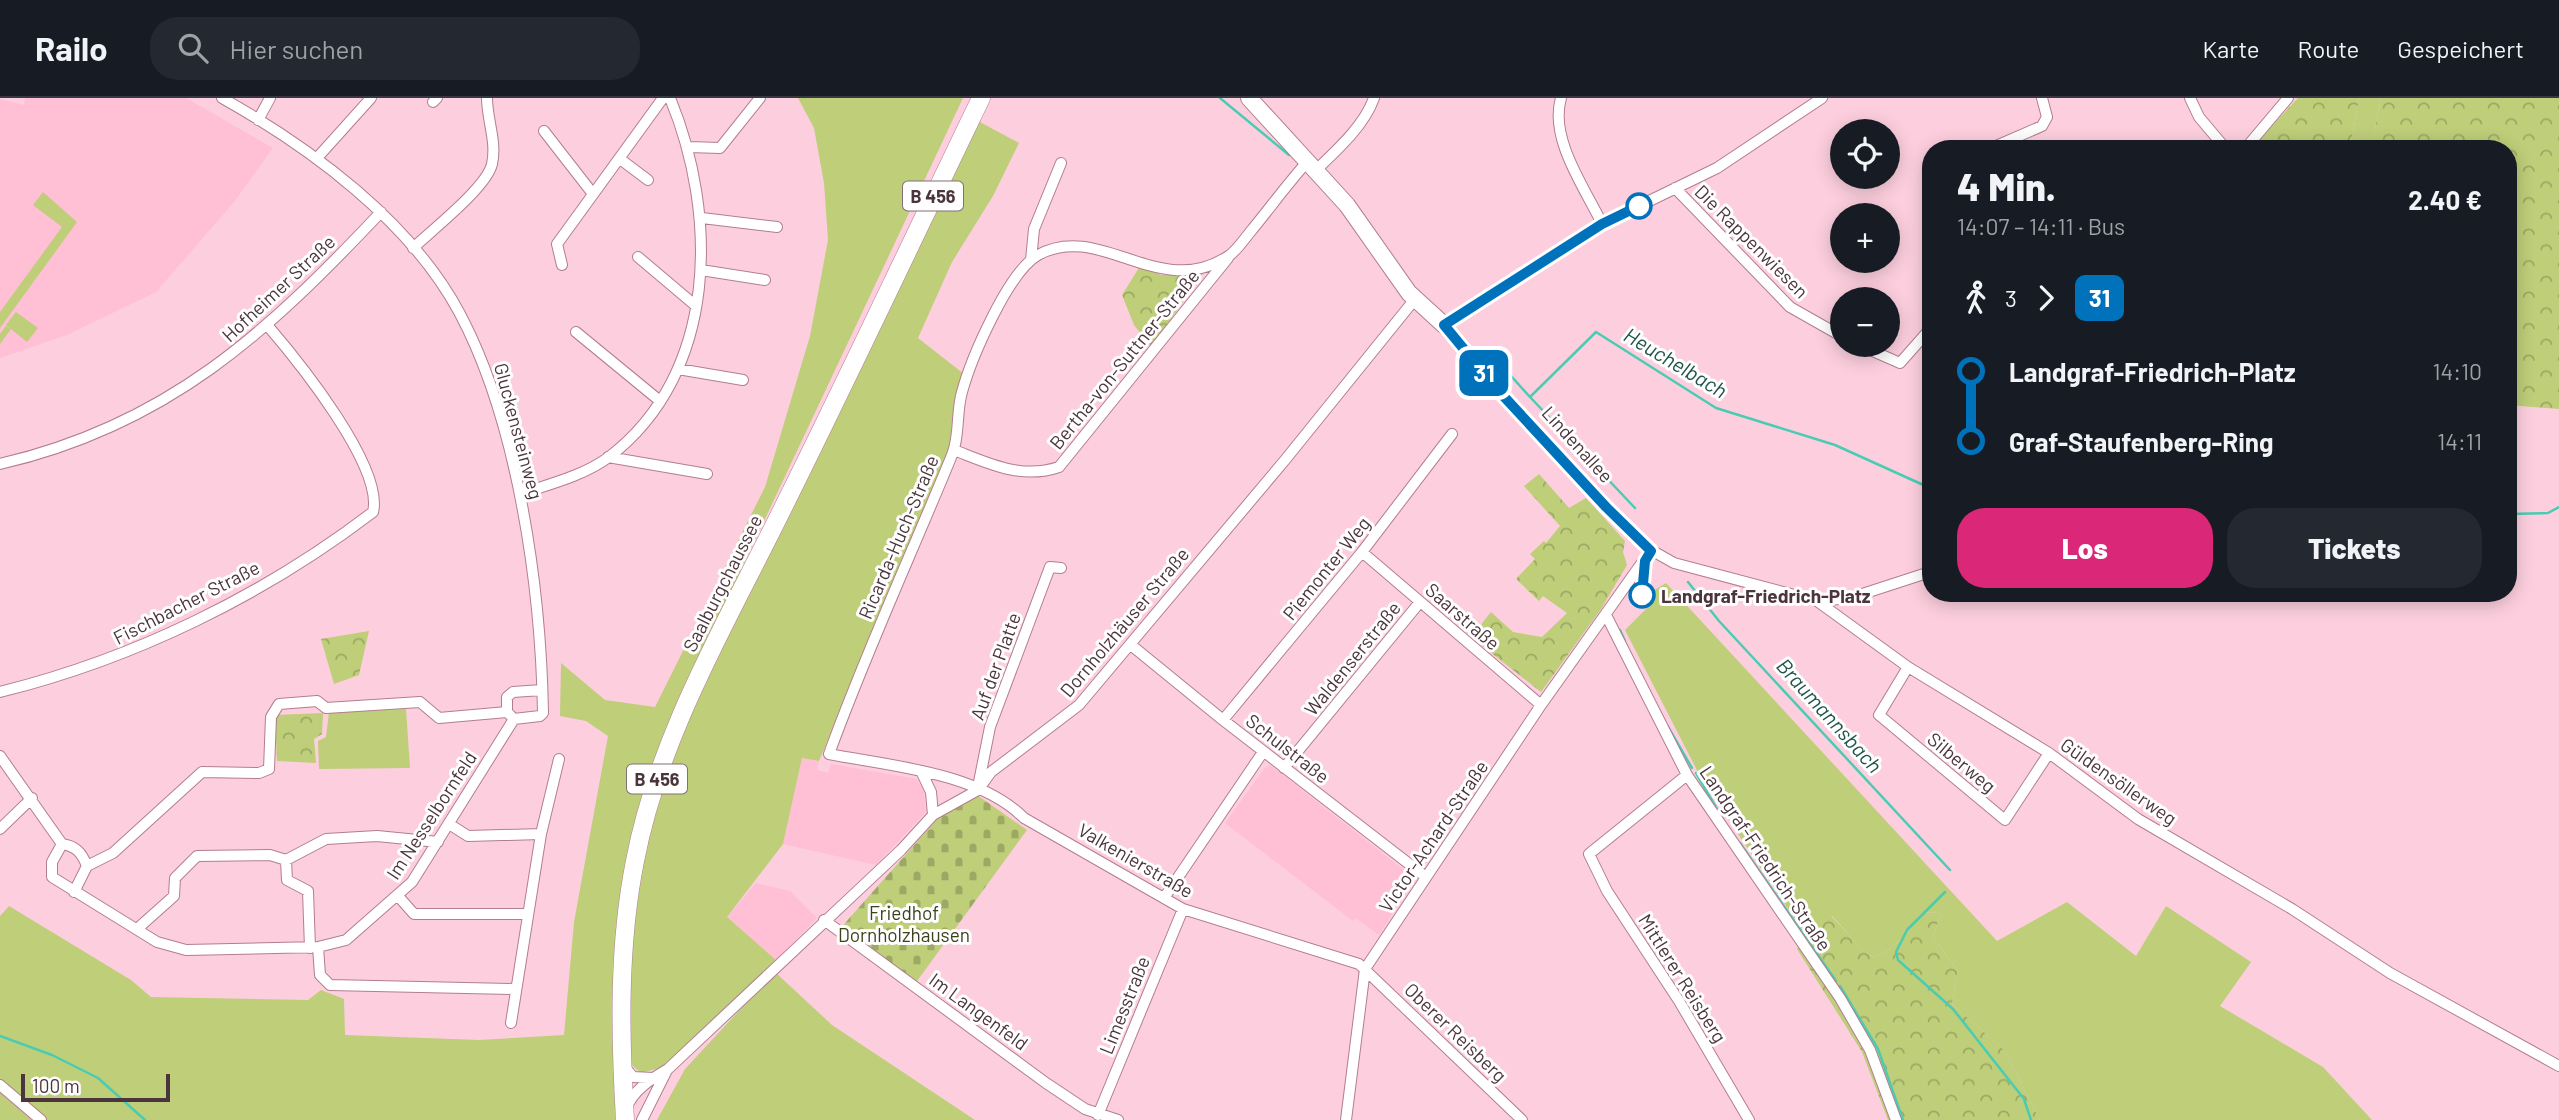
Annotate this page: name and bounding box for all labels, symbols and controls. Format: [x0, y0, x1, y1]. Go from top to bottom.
search box [150, 17, 640, 80]
text: Railo [35, 28, 108, 68]
icon: search [174, 29, 212, 67]
text: Hier suchen [230, 33, 363, 64]
text: Karte [2202, 34, 2260, 63]
text: Route [2298, 34, 2359, 63]
text: Gespeichert [2397, 34, 2524, 63]
map controls [1830, 119, 1900, 357]
button: locate [1830, 119, 1900, 189]
text: 4 Min. [1957, 163, 2056, 209]
street label: Die Rappenwiesen [1691, 180, 1813, 302]
road number: B 456 [903, 182, 963, 211]
text: 2.40 € [2408, 184, 2482, 215]
unlabelled marker [1626, 193, 1652, 219]
button: + [1830, 203, 1900, 273]
text: 14:07 – 14:11 · Bus [1957, 212, 2125, 240]
street label: Hofheimer Straße [217, 230, 339, 346]
street label: Bertha-von-Suttner-Straße [1044, 264, 1204, 454]
icon: walk [1957, 279, 1995, 317]
icon: forward [2027, 279, 2065, 317]
text: 31 [2089, 283, 2110, 312]
text: 3 [2005, 284, 2017, 312]
button: − [1830, 287, 1900, 357]
water label: Heuchelbach [1620, 321, 1732, 403]
line badge: 31 [1452, 350, 1516, 396]
text: Landgraf-Friedrich-Platz [2009, 356, 2296, 387]
text: 14:10 [2432, 357, 2482, 385]
text: 31 [1473, 358, 1495, 387]
street label: Gluckensteinweg [490, 360, 548, 502]
street label: Lindenallee [1538, 401, 1618, 487]
text: Graf-Staufenberg-Ring [2009, 426, 2274, 457]
text: 14:11 [2437, 427, 2482, 455]
street label: Ricarda-Huch-Straße [853, 452, 943, 622]
button: Los [1957, 508, 2213, 588]
button: Tickets [2227, 508, 2482, 588]
street label: Saalburgchaussee [678, 511, 766, 655]
street label: Piemonter Weg [1277, 512, 1375, 624]
street label: Dornholzhäuser Straße [1055, 543, 1193, 701]
street label: Fischbacher Straße [109, 555, 263, 649]
street label: Saarstraße [1421, 578, 1505, 654]
marker: Landgraf-Friedrich-Platz [1629, 582, 1655, 608]
place label: Landgraf-Friedrich-Platz [1661, 584, 1871, 607]
street label: Waldenserstraße [1299, 596, 1405, 720]
street label: Auf der Platte [965, 609, 1025, 723]
water label: Braumannsbach [1772, 653, 1888, 777]
street label: Schulstraße [1242, 708, 1334, 788]
street label: Silberweg [1923, 727, 2001, 797]
street label: Güldensöllerweg [2057, 732, 2181, 830]
street label: Im Nesselbornfeld [381, 747, 481, 883]
street label: Victor-Achard-Straße [1374, 756, 1492, 916]
street label: Landgraf-Friedrich-Straße [1695, 761, 1837, 955]
road number: B 456 [627, 764, 687, 794]
street label: Valkenierstraße [1074, 818, 1198, 902]
park label: Friedhof Dornholzhausen [838, 901, 970, 946]
street label: Mittlerer Reisberg [1634, 909, 1732, 1047]
street label: Limesstraße [1094, 953, 1154, 1057]
street label: Im Langenfeld [925, 967, 1033, 1055]
street label: Oberer Reisberg [1400, 978, 1512, 1086]
scale bar [21, 1071, 170, 1103]
text: 100 m [32, 1074, 80, 1097]

